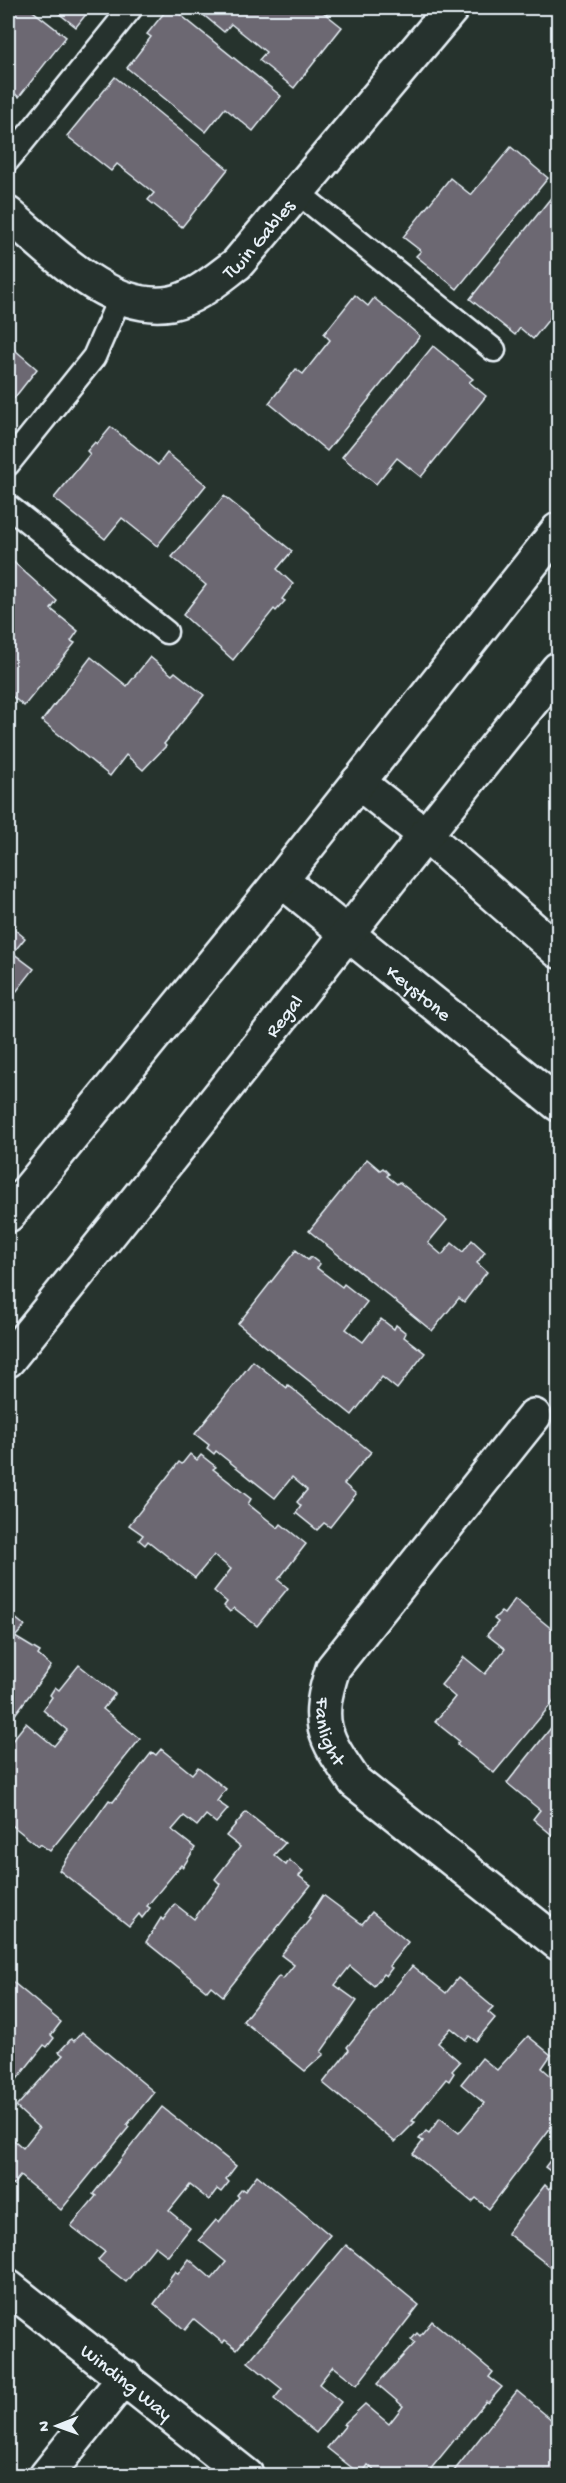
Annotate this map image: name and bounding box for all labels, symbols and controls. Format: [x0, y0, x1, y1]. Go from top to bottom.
street label: Twin Gables [219, 196, 302, 286]
street label: Keystone [380, 962, 455, 1028]
street label: Regal [262, 992, 310, 1043]
street label: Fanlight [309, 1695, 350, 1773]
street label: Winding Way [75, 2341, 176, 2427]
north arrow [27, 2396, 87, 2456]
text: N [36, 2420, 55, 2432]

